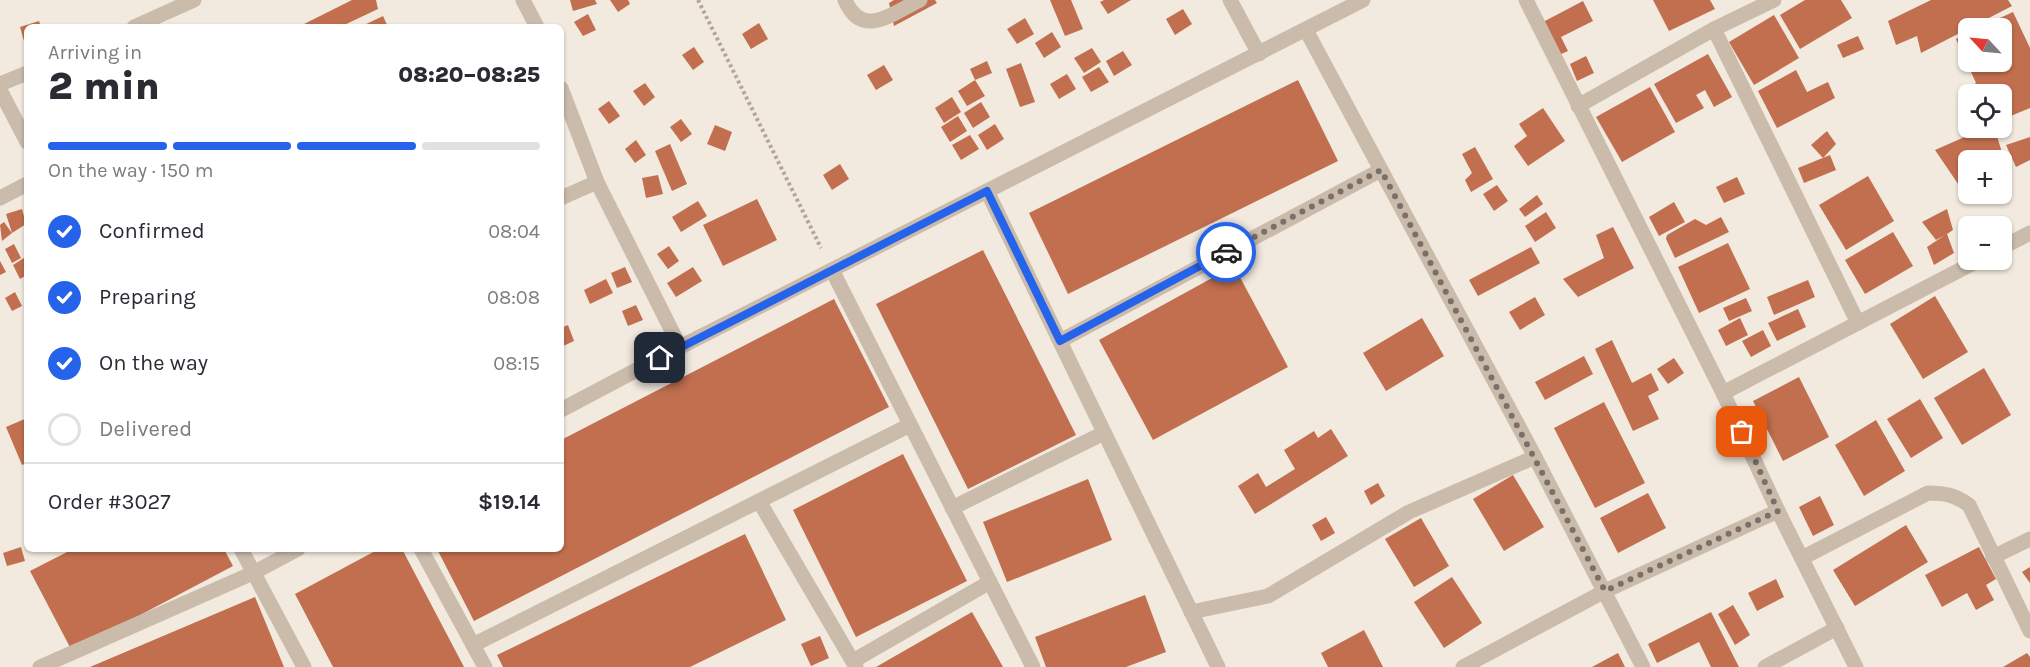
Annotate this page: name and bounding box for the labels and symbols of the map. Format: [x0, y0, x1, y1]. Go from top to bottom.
north arrow [1958, 18, 2012, 72]
courier [1196, 222, 1256, 282]
pin [634, 332, 685, 383]
pin [1716, 406, 1767, 457]

